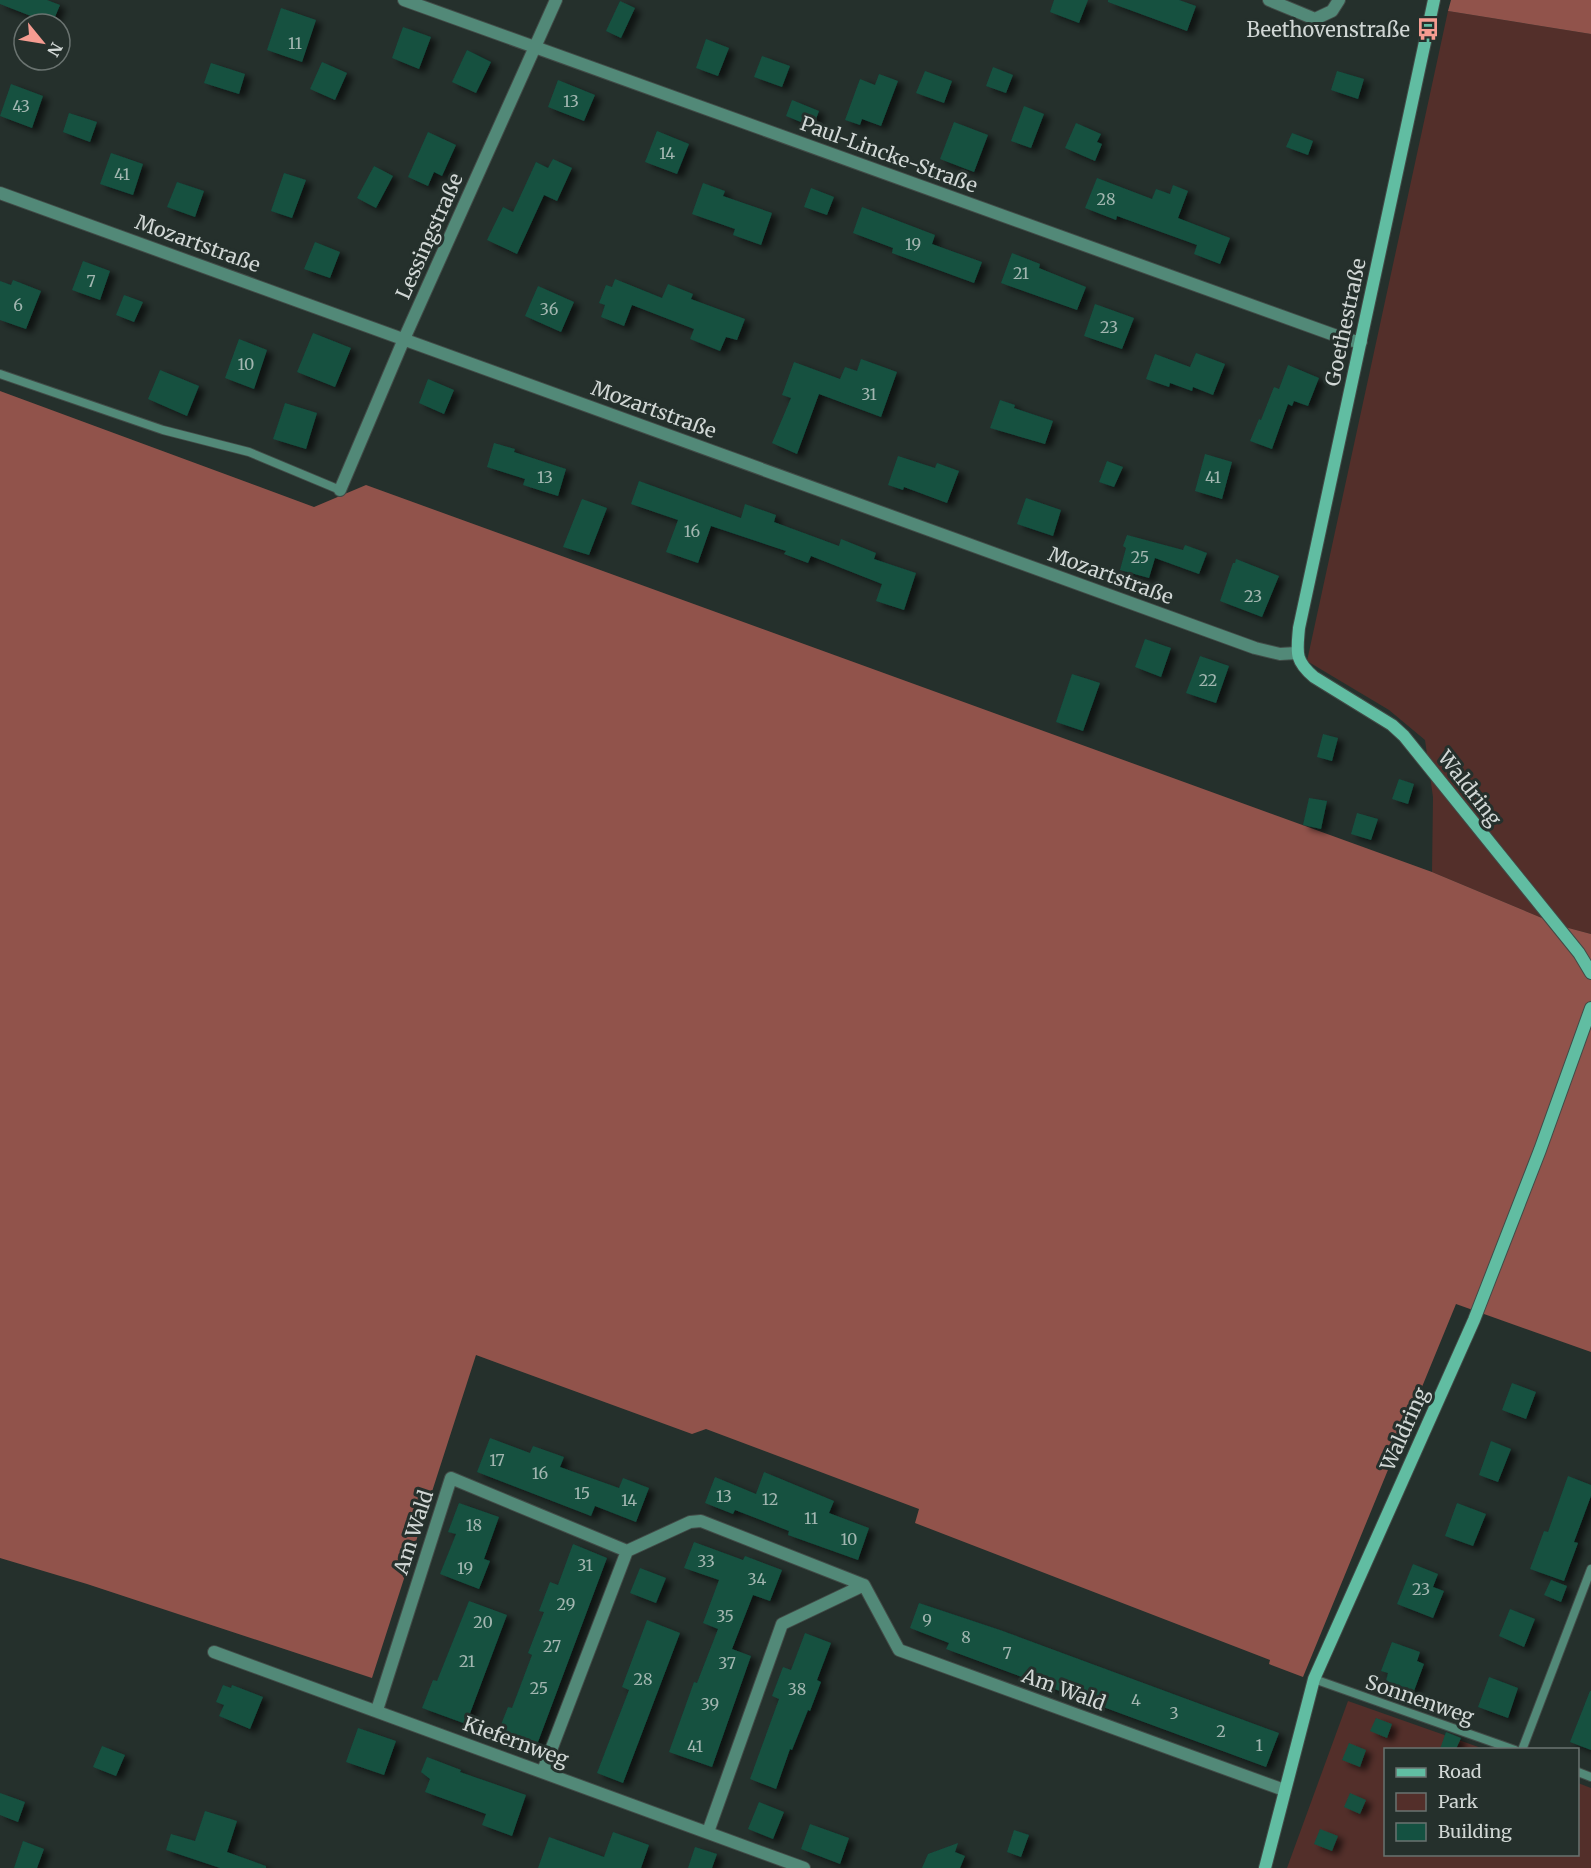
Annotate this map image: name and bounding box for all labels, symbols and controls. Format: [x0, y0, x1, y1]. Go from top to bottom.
north arrow [12, 12, 72, 72]
bus stop icon: Beethovenstraße [1415, 16, 1441, 42]
place label: Beethovenstraße [1246, 17, 1410, 42]
house number: 11 [288, 33, 302, 53]
text: N [43, 39, 67, 60]
house number: 13 [563, 91, 579, 111]
house number: 43 [12, 96, 30, 116]
street label: Paul-Lincke-Straße [797, 110, 981, 198]
house number: 14 [659, 143, 675, 163]
house number: 41 [114, 164, 130, 184]
street label: Lessingstraße [390, 169, 468, 303]
house number: 28 [1097, 189, 1115, 209]
street label: Mozartstraße [132, 209, 264, 277]
house number: 19 [905, 234, 921, 254]
street label: Goethestraße [1319, 256, 1371, 388]
house number: 21 [1013, 263, 1029, 283]
house number: 7 [86, 271, 96, 291]
house number: 6 [13, 295, 23, 315]
house number: 36 [540, 299, 559, 319]
house number: 23 [1100, 317, 1118, 337]
house number: 10 [238, 354, 254, 374]
street label: Mozartstraße [588, 375, 720, 443]
house number: 31 [861, 384, 877, 404]
house number: 13 [537, 467, 553, 487]
house number: 41 [1205, 467, 1221, 487]
house number: 16 [684, 521, 700, 541]
street label: Mozartstraße [1045, 541, 1177, 609]
house number: 25 [1131, 547, 1149, 567]
house number: 23 [1244, 586, 1262, 606]
house number: 22 [1199, 670, 1217, 690]
street label: Waldring [1432, 745, 1507, 831]
street label: Waldring [1374, 1383, 1433, 1476]
house number: 17 [489, 1450, 505, 1470]
house number: 16 [532, 1463, 548, 1483]
house number: 15 [574, 1483, 590, 1503]
house number: 13 [716, 1486, 732, 1506]
street label: Am Wald [387, 1487, 438, 1578]
house number: 12 [762, 1489, 778, 1509]
house number: 14 [621, 1490, 637, 1510]
house number: 11 [804, 1508, 818, 1528]
house number: 18 [466, 1515, 482, 1535]
house number: 10 [841, 1529, 857, 1549]
house number: 33 [697, 1551, 715, 1571]
house number: 31 [577, 1555, 593, 1575]
house number: 19 [457, 1558, 473, 1578]
house number: 34 [748, 1569, 767, 1589]
house number: 23 [1412, 1579, 1430, 1599]
house number: 29 [557, 1594, 575, 1614]
house number: 35 [716, 1606, 734, 1626]
house number: 9 [922, 1610, 932, 1630]
house number: 20 [473, 1612, 493, 1632]
house number: 8 [961, 1627, 971, 1647]
house number: 27 [543, 1636, 561, 1656]
house number: 7 [1002, 1643, 1012, 1663]
house number: 21 [459, 1651, 475, 1671]
house number: 37 [718, 1653, 736, 1673]
street label: Am Wald [1018, 1662, 1109, 1716]
house number: 28 [634, 1669, 652, 1689]
street label: Sonnenweg [1362, 1669, 1478, 1729]
house number: 25 [530, 1678, 548, 1698]
house number: 38 [788, 1679, 806, 1699]
house number: 4 [1131, 1690, 1141, 1710]
house number: 39 [701, 1694, 719, 1714]
house number: 3 [1169, 1703, 1179, 1723]
street label: Kiefernweg [460, 1710, 572, 1772]
house number: 2 [1216, 1721, 1226, 1741]
house number: 1 [1255, 1735, 1263, 1755]
house number: 41 [687, 1736, 703, 1756]
legend [1384, 1748, 1579, 1856]
text: Road [1438, 1760, 1482, 1783]
text: Park [1438, 1790, 1479, 1813]
text: Building [1438, 1820, 1512, 1843]

